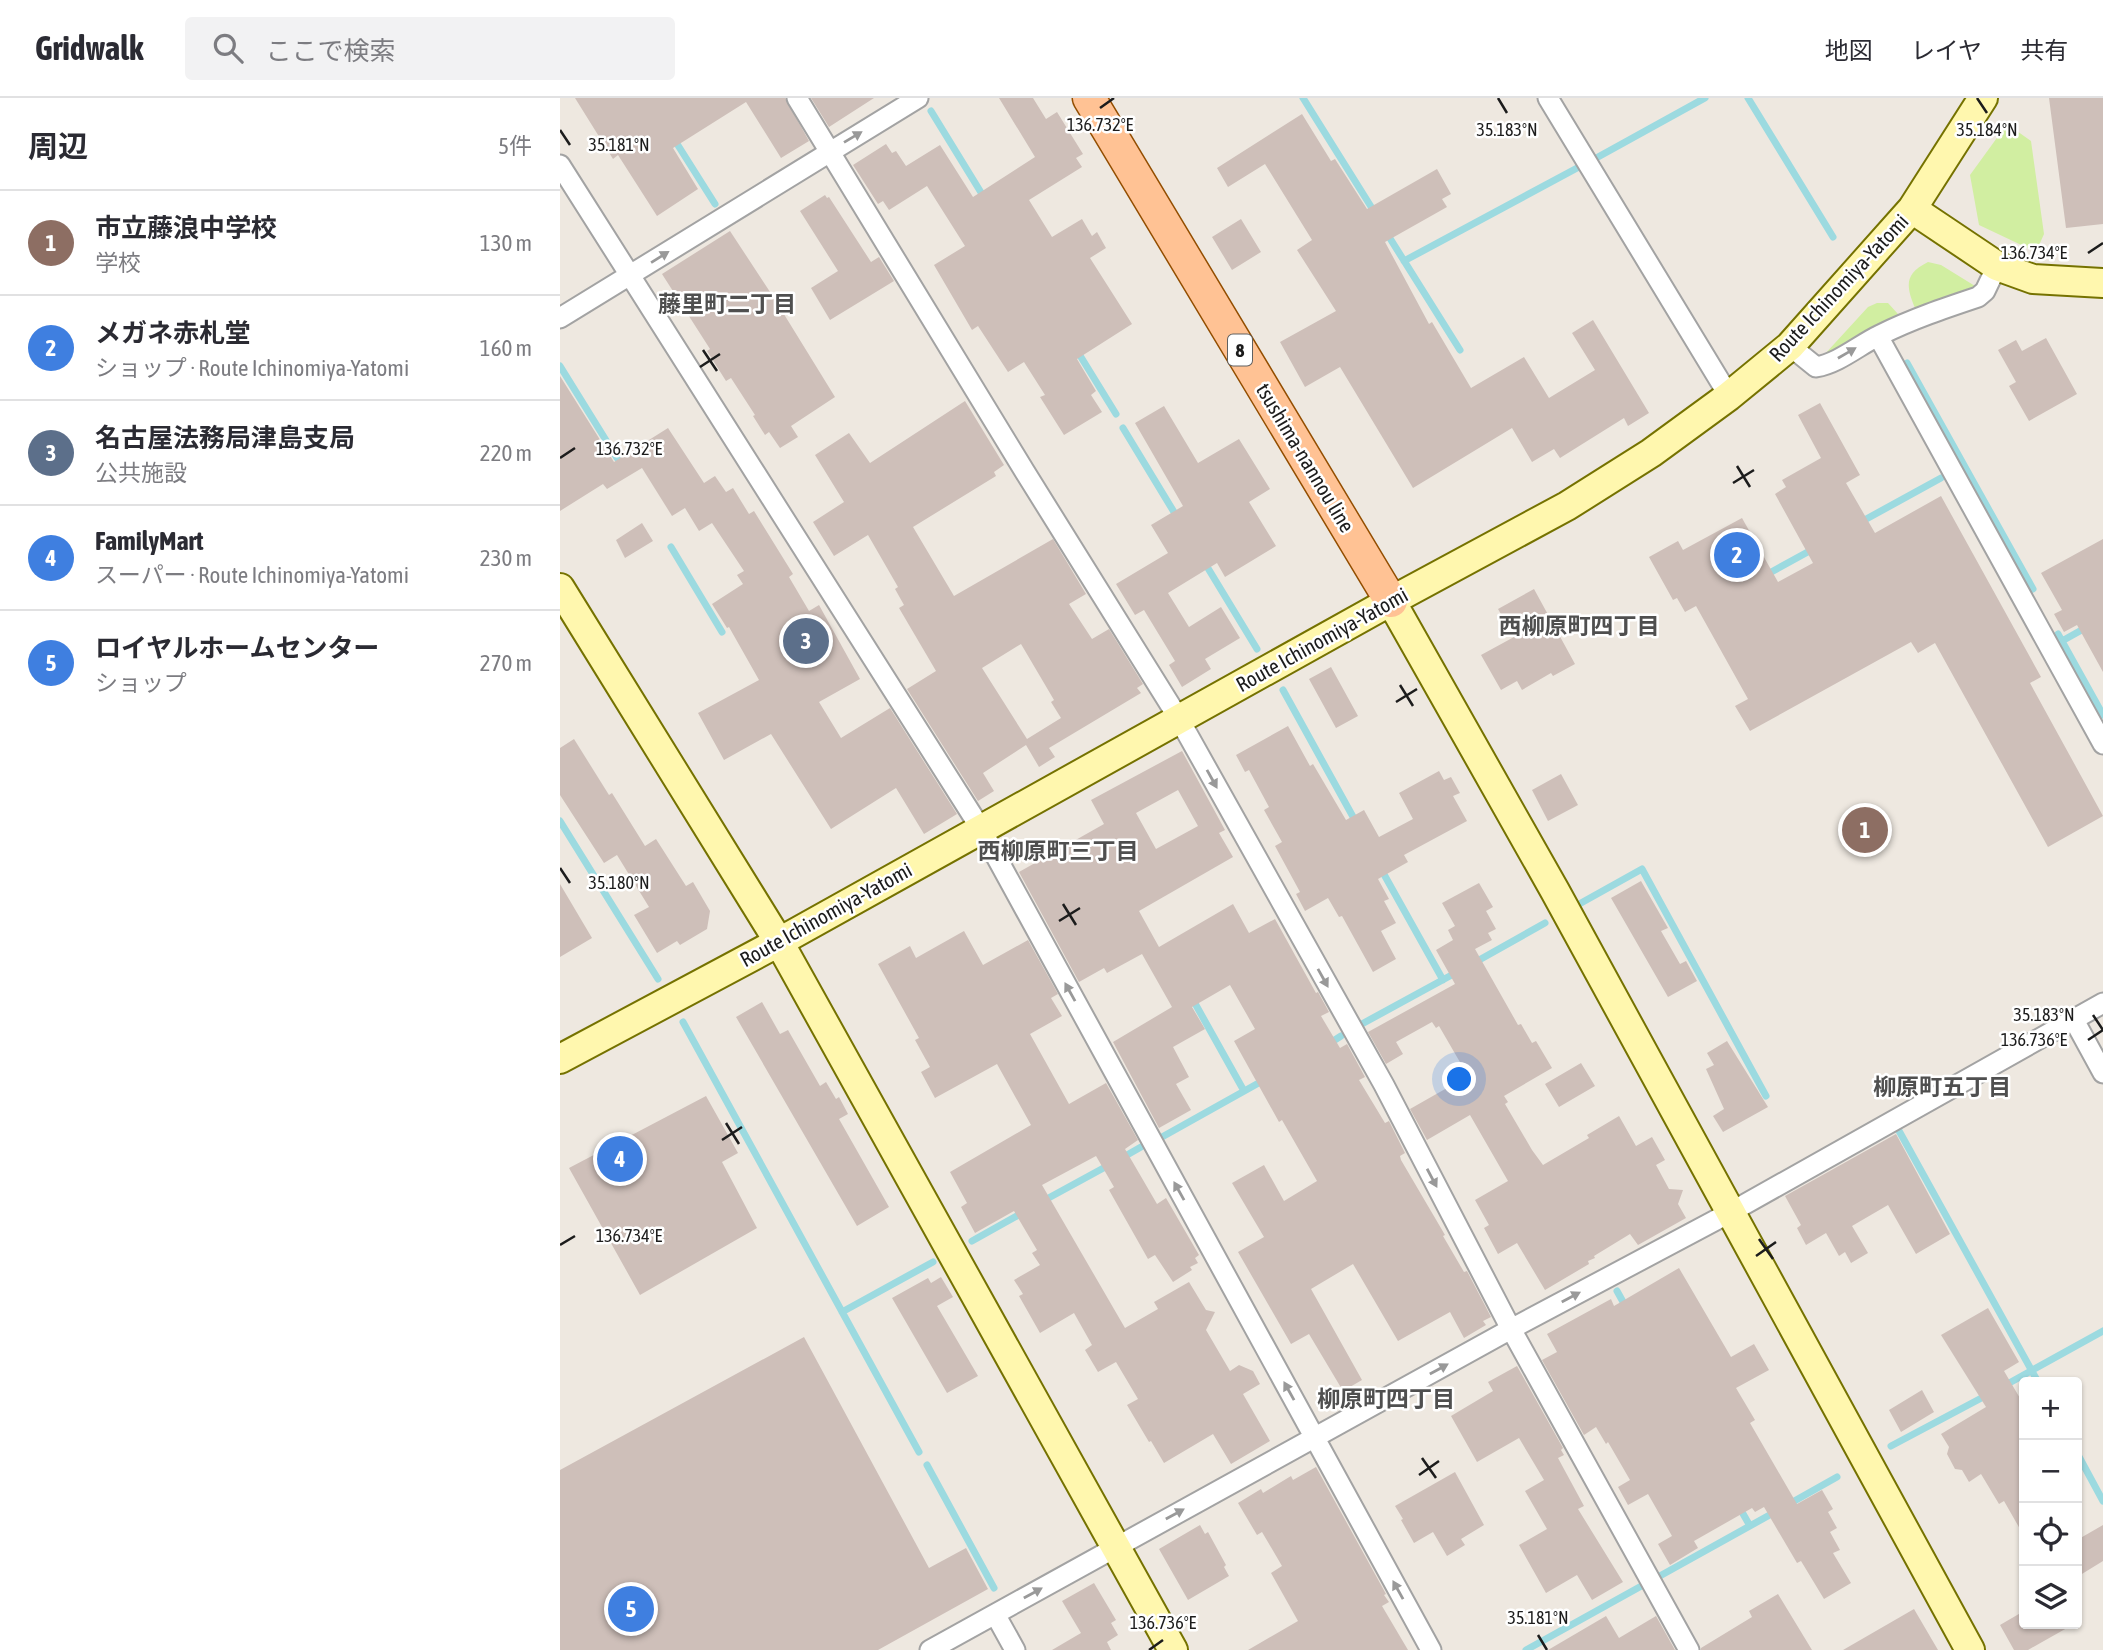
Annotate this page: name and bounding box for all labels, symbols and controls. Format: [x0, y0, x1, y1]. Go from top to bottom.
search box [185, 17, 675, 80]
text: Gridwalk [35, 29, 143, 67]
icon: search [209, 29, 247, 67]
text: ここで検索 [265, 36, 395, 66]
text: 地図 [1825, 37, 1873, 64]
text: レイヤ [1911, 37, 1982, 64]
text: 共有 [2020, 37, 2068, 64]
text: 136.732°E [1067, 114, 1134, 135]
text: 35.183°N [1476, 119, 1538, 140]
text: 35.184°N [1956, 119, 2018, 140]
text: 周辺 [28, 129, 88, 163]
one-way arrow [844, 131, 863, 143]
text: 5件 [498, 133, 532, 159]
text: 35.181°N [588, 134, 650, 155]
street label: Route Ichinomiya-Yatomi [1764, 209, 1913, 366]
text: 市立藤浪中学校 [95, 213, 277, 243]
text: 1 [46, 230, 56, 256]
text: 130 m [480, 230, 532, 256]
text: 136.734°E [2001, 242, 2068, 263]
text: 学校 [95, 250, 141, 276]
one-way arrow [650, 251, 670, 264]
district label: 藤里町二丁目 [658, 291, 796, 317]
text: メガネ赤札堂 [95, 318, 251, 348]
road number: 8 [1228, 334, 1252, 366]
text: 2 [46, 335, 56, 361]
text: 160 m [480, 335, 532, 361]
one-way arrow [1838, 347, 1857, 359]
text: ショップ · Route Ichinomiya-Yatomi [95, 355, 409, 381]
street label: tsushima-nannou line [1252, 379, 1360, 536]
text: 名古屋法務局津島支局 [95, 423, 355, 453]
text: 136.732°E [596, 438, 663, 459]
text: 3 [46, 440, 56, 466]
text: 220 m [480, 440, 532, 466]
text: 公共施設 [95, 460, 187, 486]
text: FamilyMart [95, 526, 204, 556]
pin: 2 [1714, 529, 1760, 581]
text: 4 [46, 545, 56, 571]
text: 230 m [480, 545, 532, 571]
text: スーパー · Route Ichinomiya-Yatomi [95, 562, 409, 588]
street label: Route Ichinomiya-Yatomi [1231, 582, 1412, 696]
district label: 西柳原町四丁目 [1499, 613, 1660, 639]
pin: 3 [783, 615, 829, 667]
text: ロイヤルホームセンター [95, 633, 379, 663]
text: 5 [46, 650, 56, 676]
text: 270 m [480, 650, 532, 676]
text: ショップ [95, 670, 187, 696]
one-way arrow [1206, 769, 1218, 789]
pin: 1 [1842, 804, 1888, 856]
district label: 西柳原町三丁目 [978, 838, 1139, 864]
street label: Route Ichinomiya-Yatomi [735, 857, 916, 971]
text: 35.180°N [588, 872, 650, 893]
one-way arrow [1317, 968, 1329, 987]
one-way arrow [1064, 982, 1076, 1002]
text: 35.183°N [2013, 1004, 2075, 1025]
text: 136.736°E [2001, 1029, 2068, 1050]
your location [1442, 1062, 1476, 1096]
district label: 柳原町五丁目 [1873, 1074, 2011, 1100]
pin: 4 [597, 1133, 643, 1185]
one-way arrow [1425, 1168, 1437, 1188]
one-way arrow [1174, 1181, 1186, 1201]
text: 136.734°E [596, 1225, 663, 1246]
one-way arrow [1561, 1291, 1581, 1303]
one-way arrow [1429, 1363, 1449, 1375]
map controls [2019, 1377, 2082, 1629]
button: + [2019, 1377, 2082, 1440]
one-way arrow [1283, 1381, 1295, 1400]
district label: 柳原町四丁目 [1317, 1386, 1455, 1412]
button: − [2019, 1440, 2082, 1503]
button: locate [2019, 1503, 2082, 1566]
one-way arrow [1165, 1508, 1185, 1520]
button: layers [2019, 1566, 2082, 1629]
one-way arrow [1392, 1580, 1404, 1600]
pin: 5 [608, 1583, 654, 1635]
one-way arrow [1023, 1587, 1042, 1599]
text: 35.181°N [1507, 1607, 1569, 1628]
text: 136.736°E [1130, 1612, 1197, 1633]

